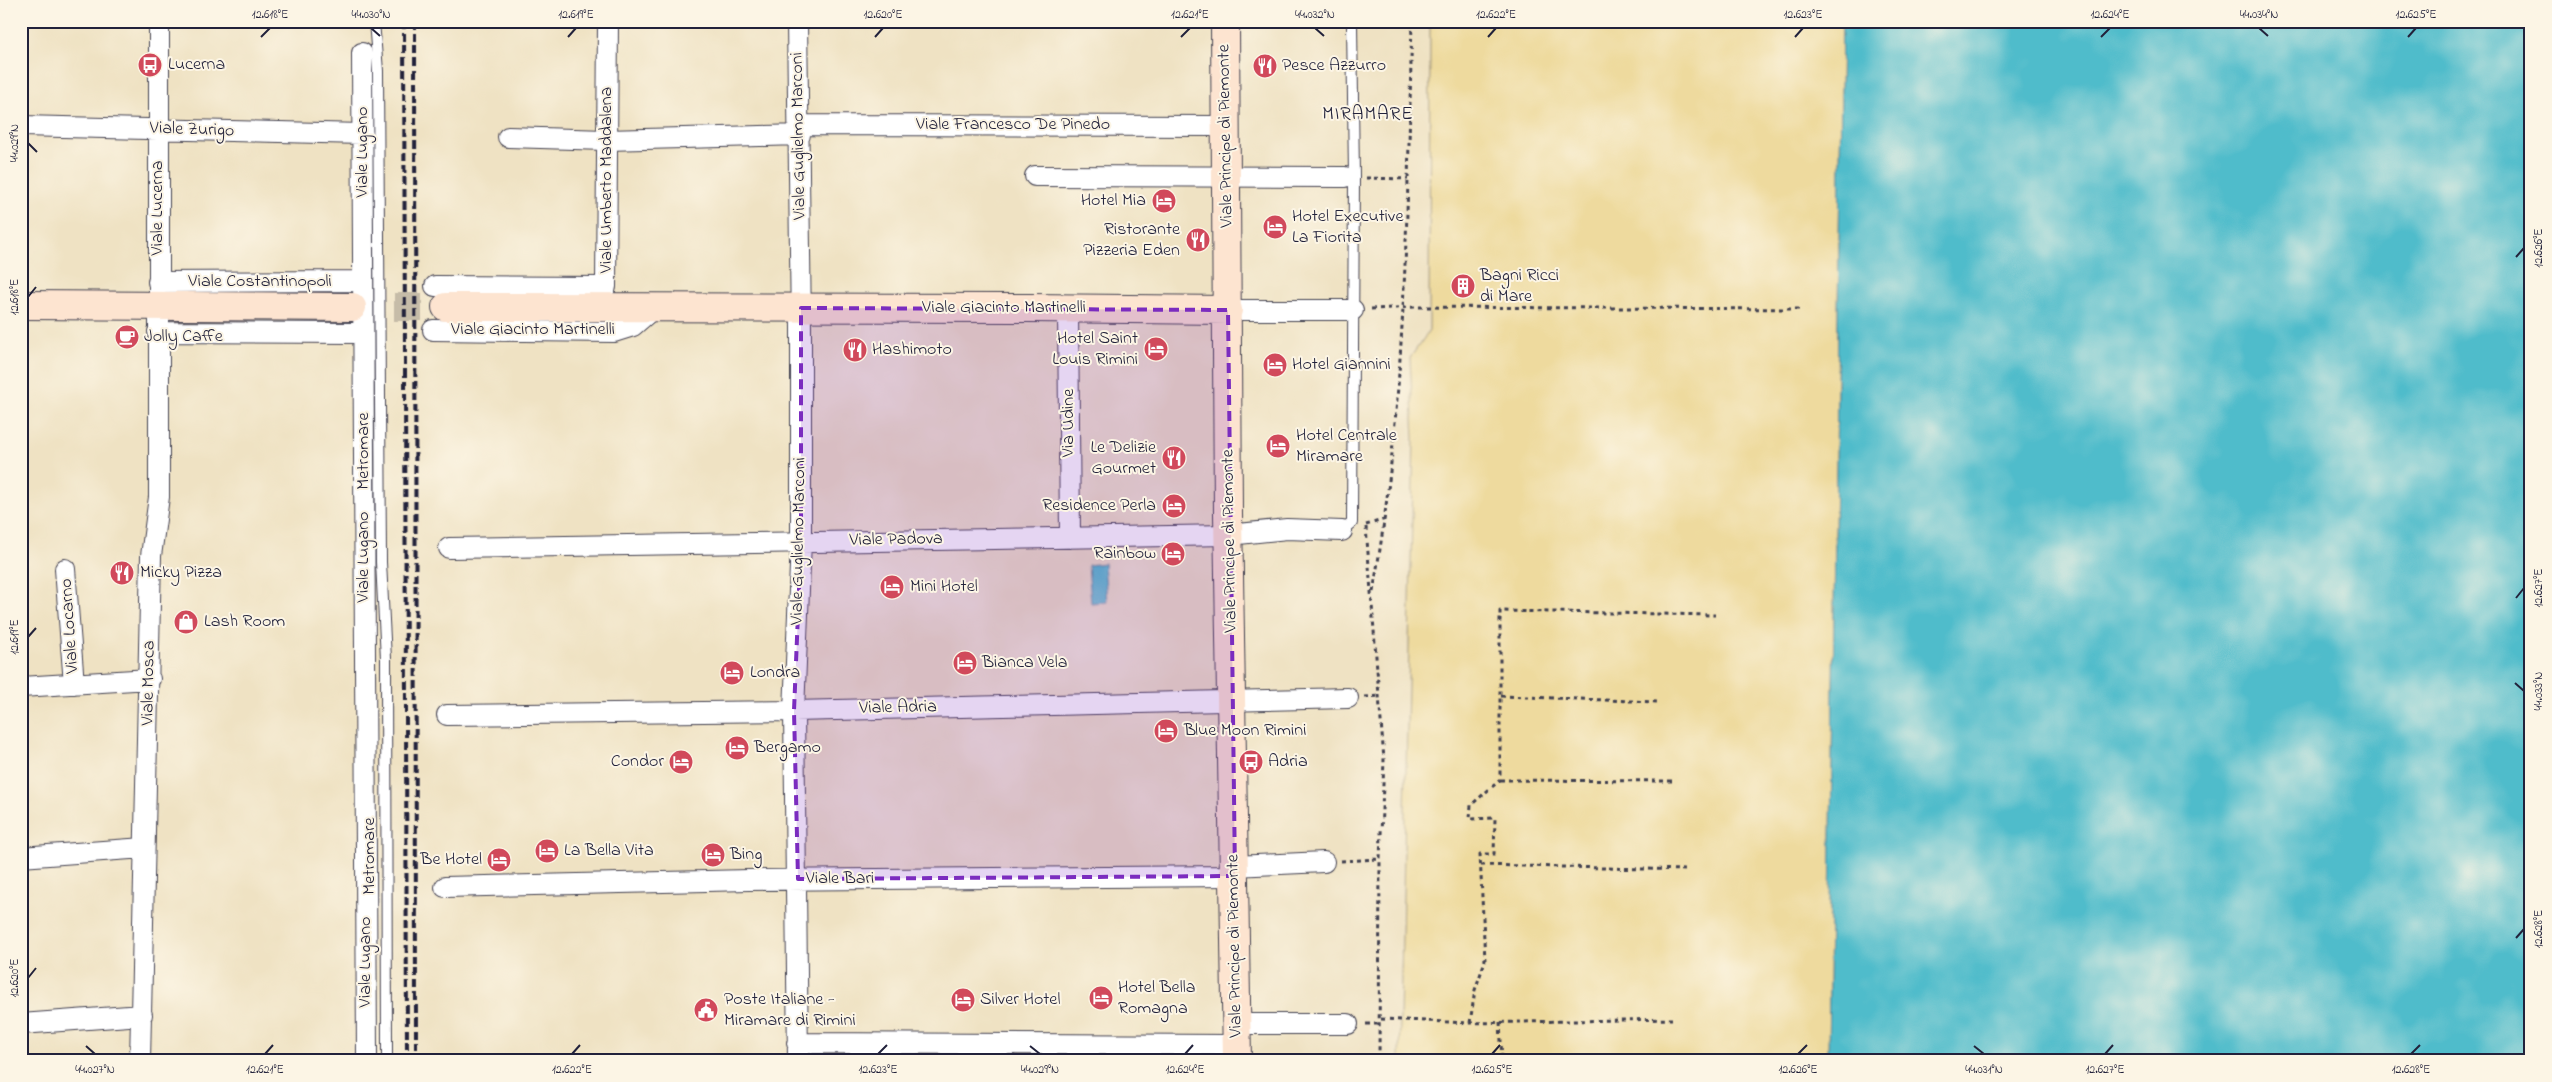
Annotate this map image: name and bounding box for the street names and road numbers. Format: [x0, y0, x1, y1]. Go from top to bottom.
street label: Viale Principe di Piemonte [1211, 43, 1241, 229]
street label: Viale Guglielmo Marconi [785, 52, 814, 221]
street label: Viale Umberto Maddalena [594, 87, 620, 274]
street label: Viale Lugano [350, 107, 377, 198]
street label: Viale Francesco De Pinedo [915, 112, 1110, 138]
street label: Viale Zurigo [148, 115, 235, 145]
street label: Viale Lucerna [145, 160, 171, 257]
street label: Viale Costantinopoli [187, 269, 332, 295]
street label: Viale Giacinto Martinelli [921, 295, 1086, 321]
street label: Viale Giacinto Martinelli [450, 317, 615, 343]
street label: Via Udine [1056, 388, 1082, 458]
street label: Metromare [351, 411, 377, 490]
street label: Viale Principe di Piemonte [1215, 448, 1245, 634]
street label: Viale Guglielmo Marconi [785, 457, 814, 626]
street label: Viale Lugano [351, 512, 378, 603]
street label: Viale Padova [848, 526, 943, 554]
street label: Viale Locarno [54, 577, 86, 676]
street label: Viale Mosca [135, 640, 163, 727]
street label: Viale Adria [858, 694, 937, 722]
street label: Metromare [357, 816, 383, 895]
street label: Viale Principe di Piemonte [1220, 853, 1250, 1039]
street label: Viale Bari [805, 866, 874, 892]
street label: Viale Lugano [353, 917, 380, 1008]

